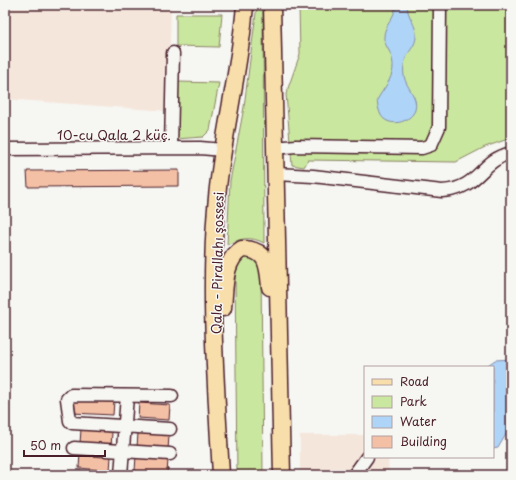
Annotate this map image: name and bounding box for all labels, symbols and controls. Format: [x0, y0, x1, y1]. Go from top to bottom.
street label: 10-cu Qala 2 küç. [57, 125, 171, 144]
street label: Qala - Pirallahı şossesi [206, 192, 228, 334]
legend [364, 366, 494, 458]
text: Road [400, 372, 429, 390]
text: Park [400, 392, 427, 410]
text: Water [400, 412, 437, 430]
scale bar [24, 432, 105, 458]
text: Building [400, 432, 447, 450]
text: 50 m [30, 436, 61, 454]

